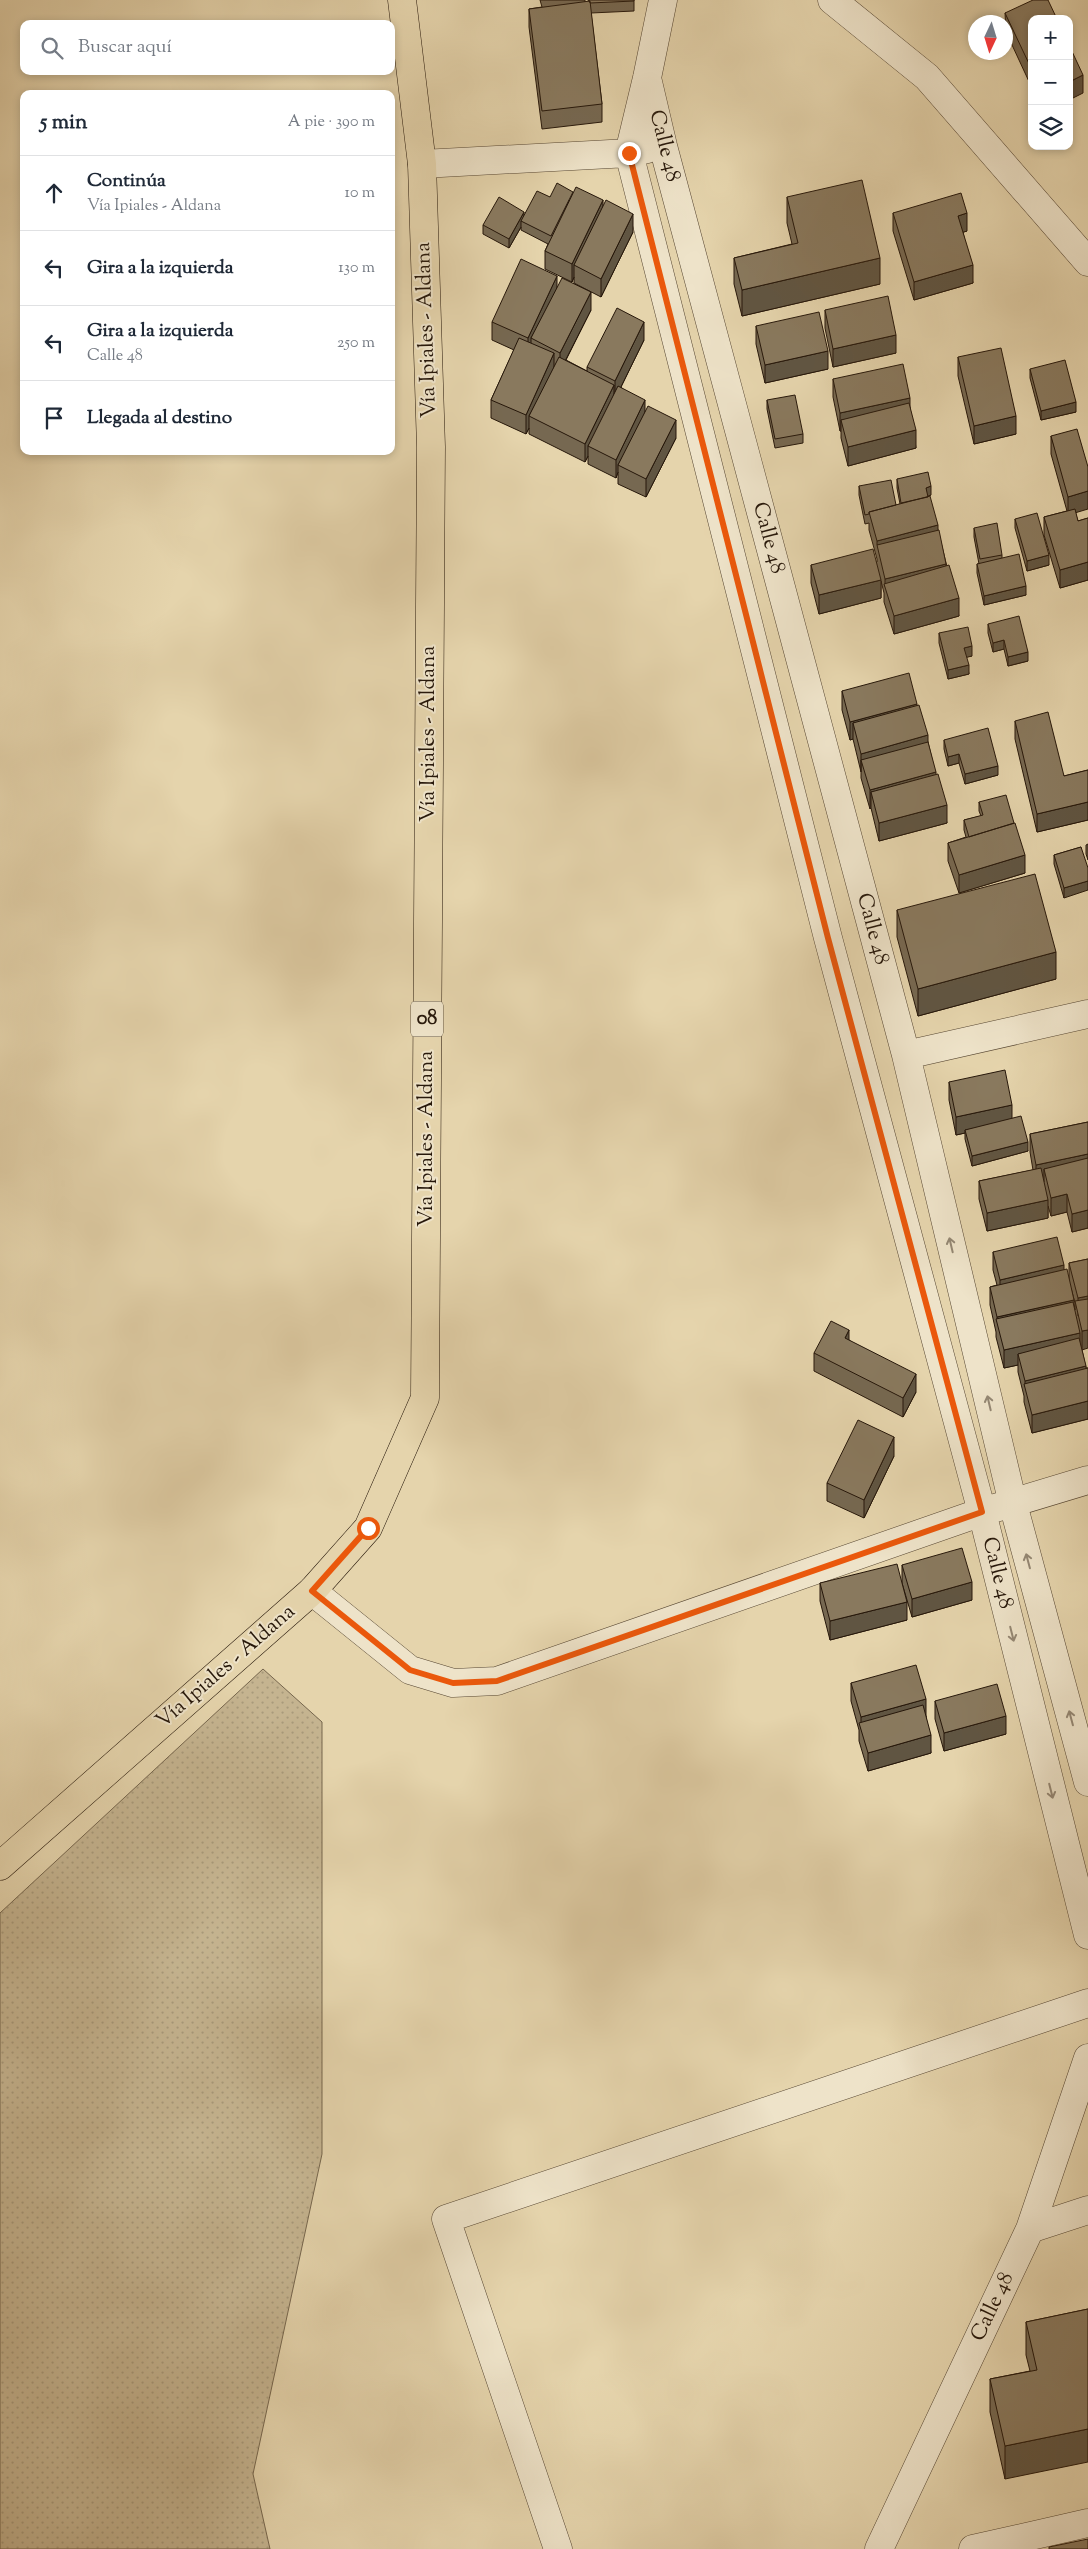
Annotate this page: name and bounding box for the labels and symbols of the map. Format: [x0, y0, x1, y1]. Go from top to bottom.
north arrow [968, 15, 1013, 60]
street label: Calle 48 [641, 107, 687, 185]
route end [618, 142, 641, 165]
street label: Vía Ipiales - Aldana [409, 241, 445, 419]
street label: Calle 48 [744, 499, 792, 577]
street label: Vía Ipiales - Aldana [414, 646, 444, 822]
street label: Calle 48 [848, 890, 896, 968]
road number: 08 [411, 1002, 443, 1036]
street label: Vía Ipiales - Aldana [412, 1051, 442, 1227]
one-way arrow [946, 1238, 955, 1254]
one-way arrow [984, 1396, 993, 1412]
route start [357, 1517, 380, 1540]
street label: Calle 48 [974, 1534, 1020, 1612]
one-way arrow [1023, 1554, 1032, 1570]
street label: Vía Ipiales - Aldana [150, 1598, 303, 1736]
one-way arrow [1008, 1625, 1017, 1641]
one-way arrow [1065, 1710, 1075, 1726]
one-way arrow [1047, 1783, 1057, 1799]
street label: Calle 48 [964, 2268, 1022, 2346]

